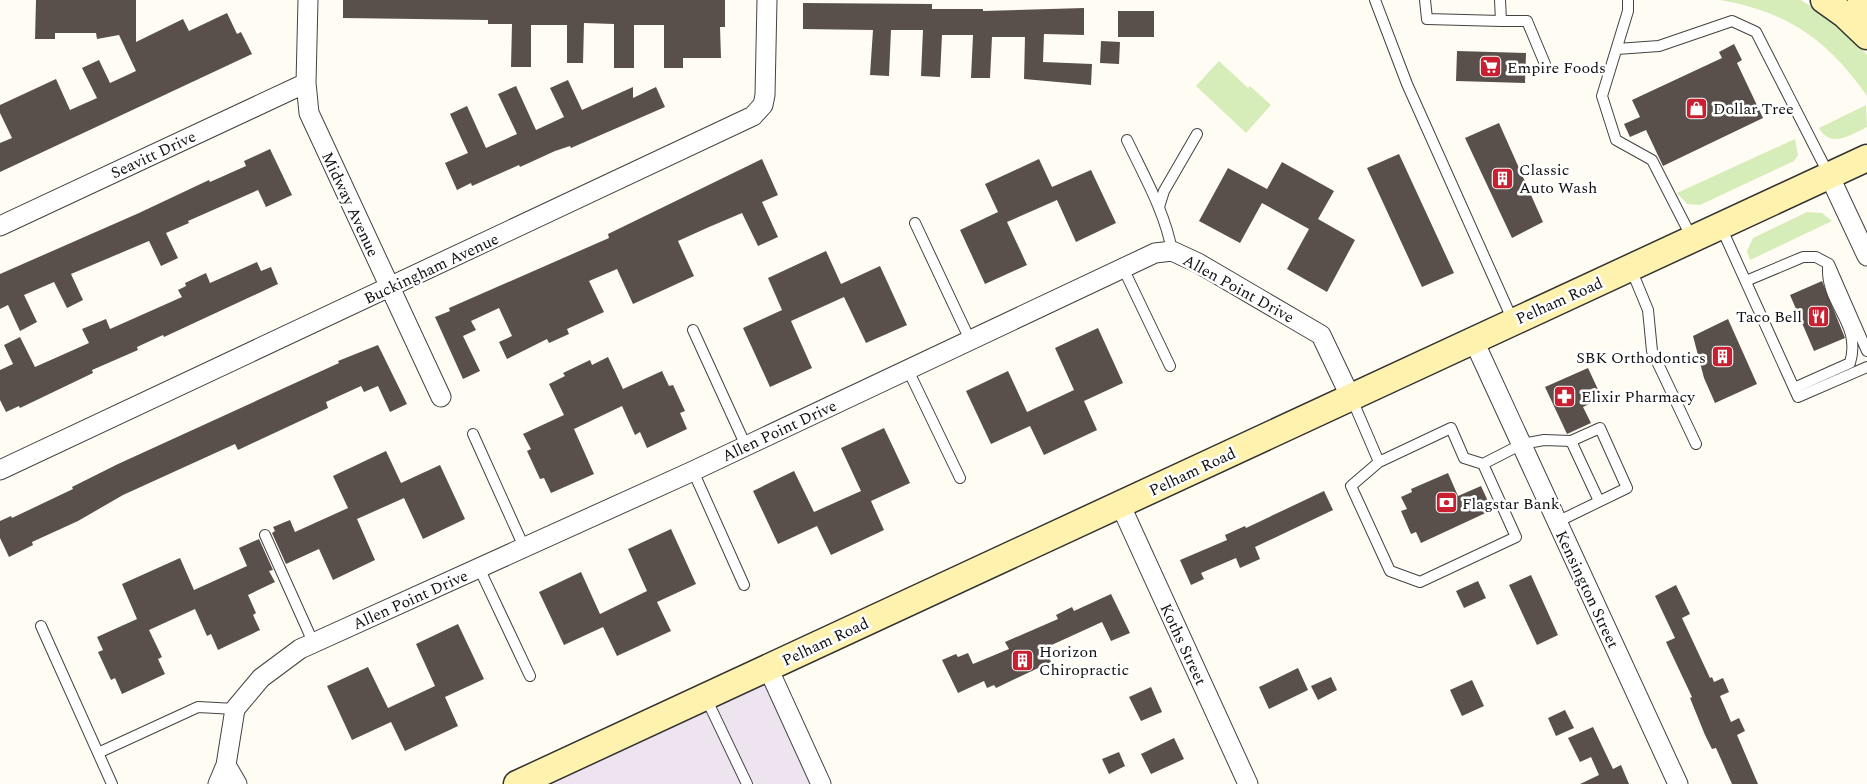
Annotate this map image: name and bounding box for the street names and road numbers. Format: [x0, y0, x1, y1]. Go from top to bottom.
street label: Seavitt Drive [107, 125, 200, 185]
street label: Midway Avenue [315, 148, 385, 261]
street label: Buckingham Avenue [360, 227, 503, 311]
street label: Allen Point Drive [1178, 248, 1299, 329]
street label: Pelham Road [1512, 271, 1607, 331]
street label: Allen Point Drive [718, 394, 841, 468]
street label: Pelham Road [1145, 441, 1240, 502]
street label: Kensington Street [1549, 526, 1625, 653]
street label: Allen Point Drive [349, 564, 472, 636]
street label: Koths Street [1154, 600, 1213, 690]
street label: Pelham Road [778, 611, 873, 672]

